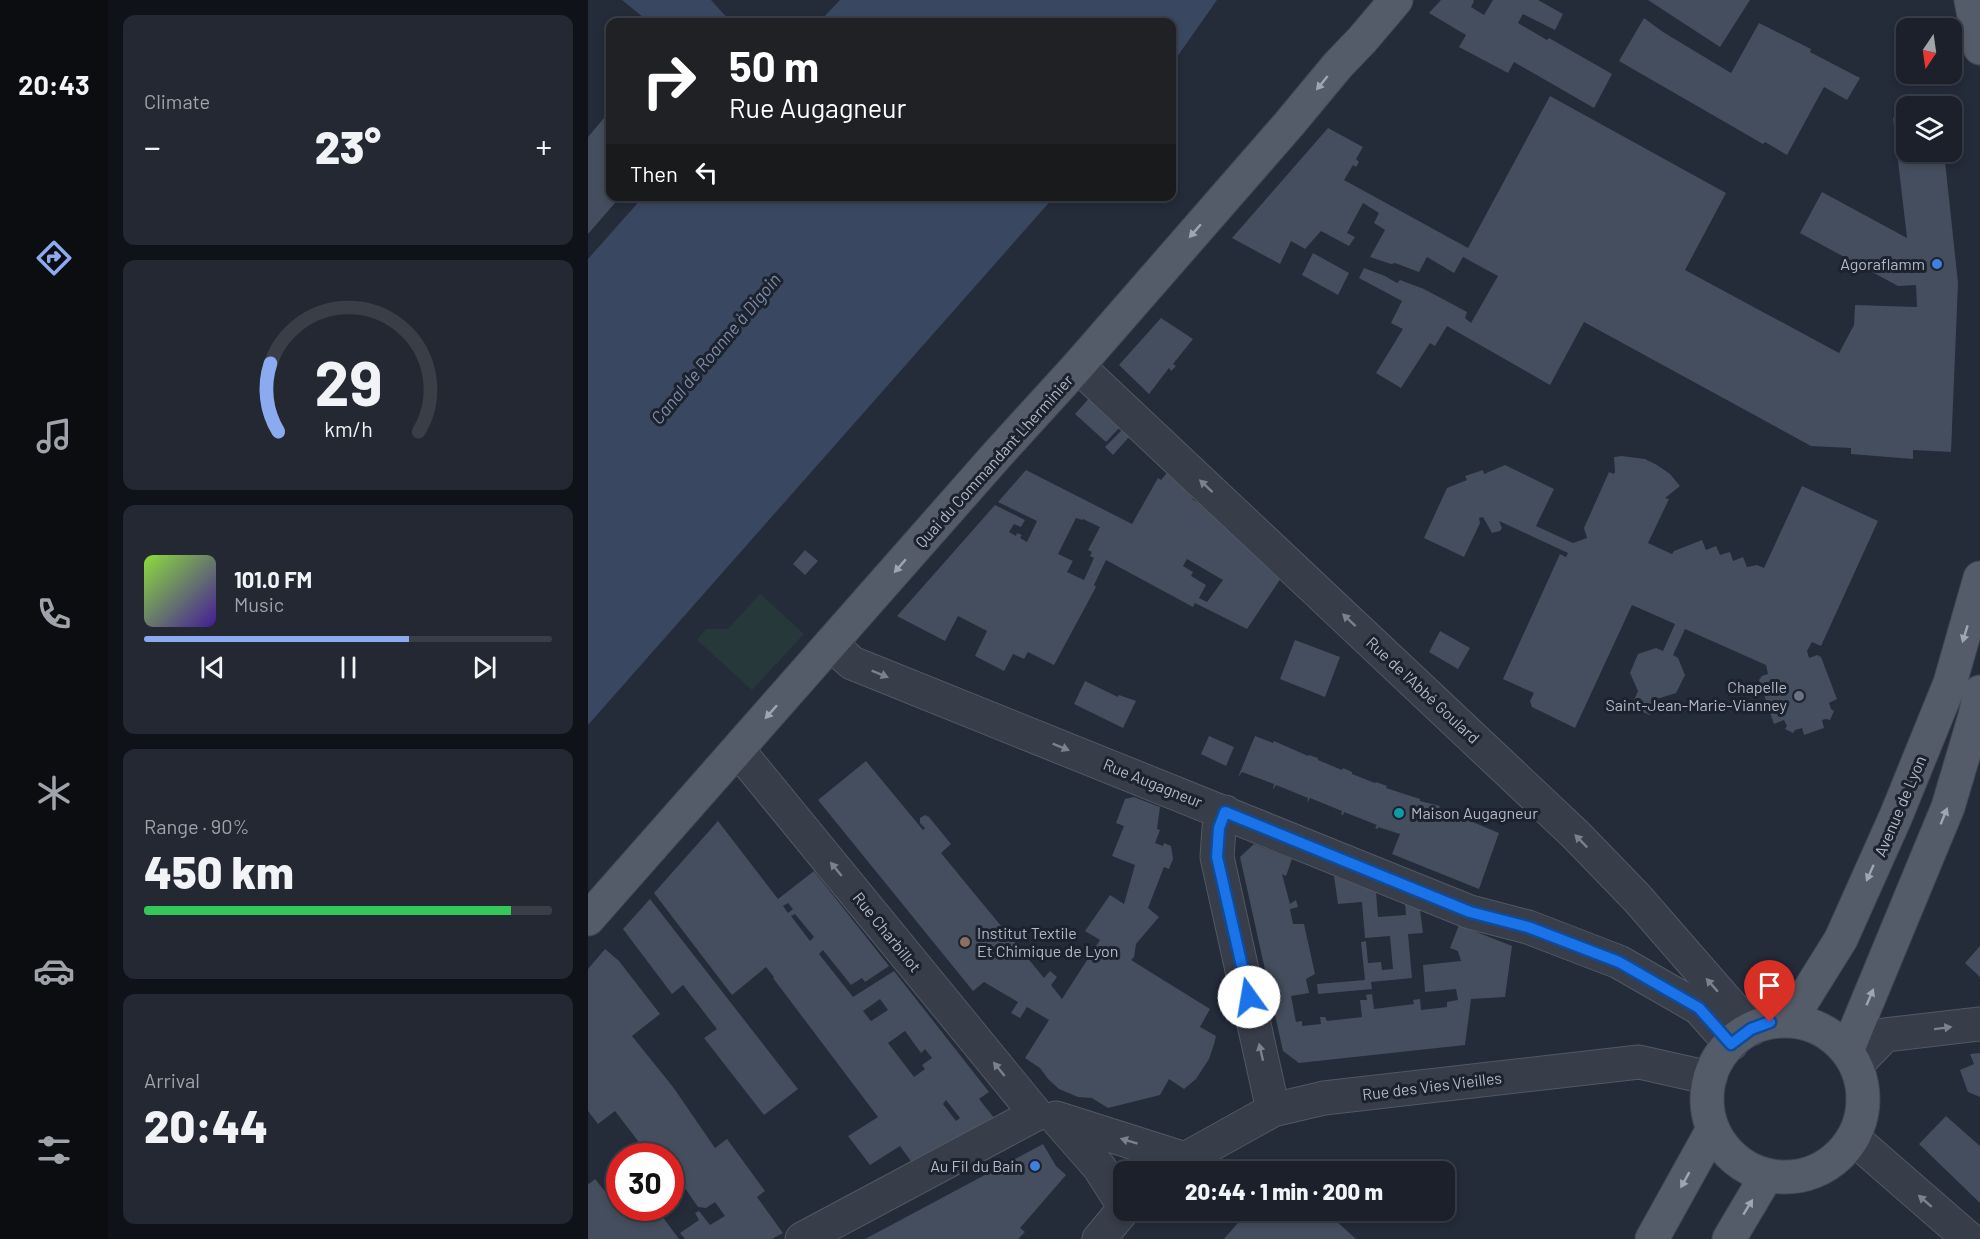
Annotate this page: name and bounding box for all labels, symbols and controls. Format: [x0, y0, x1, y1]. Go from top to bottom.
north arrow [1896, 18, 1962, 84]
map controls [1896, 18, 1962, 162]
text: 50 m [729, 40, 819, 90]
icon: right [630, 42, 708, 120]
text: 20:43 [18, 68, 90, 100]
one-way arrow [1316, 75, 1329, 91]
text: Climate [144, 89, 210, 113]
text: Rue Augagneur [729, 91, 906, 123]
button: layers [1896, 96, 1962, 162]
text: 23° [315, 119, 381, 173]
text: − [144, 126, 161, 166]
text: + [535, 126, 552, 166]
icon: left [690, 156, 723, 189]
text: Then [630, 160, 678, 186]
one-way arrow [1189, 223, 1202, 238]
icon: directions [33, 237, 75, 279]
place label: Agoraflamm [1840, 254, 1925, 273]
marker: Agoraflamm [1930, 257, 1944, 271]
water label: Canal de Roanne à Digoin [646, 268, 785, 428]
text: 29 [314, 344, 382, 418]
street label: Quai du Commandant Lherminier [911, 370, 1076, 551]
icon: music [33, 415, 75, 457]
text: km/h [324, 416, 372, 441]
one-way arrow [1199, 479, 1214, 493]
one-way arrow [894, 558, 907, 573]
text: 101.0 FM [234, 566, 312, 592]
text: Music [234, 592, 284, 616]
icon: phone [33, 593, 75, 635]
one-way arrow [1341, 613, 1356, 627]
one-way arrow [1960, 625, 1969, 643]
street label: Rue de l'Abbé Goulard [1363, 632, 1484, 747]
icon: previous [196, 651, 229, 684]
icon: pause [332, 651, 365, 684]
icon: next [468, 651, 501, 684]
one-way arrow [871, 670, 889, 679]
place label: Chapelle Saint-Jean-Marie-Vianney [1605, 677, 1788, 714]
marker: Chapelle Saint-Jean-Marie-Vianney [1792, 689, 1806, 703]
one-way arrow [765, 704, 778, 719]
one-way arrow [1052, 743, 1070, 752]
street label: Avenue de Lyon [1870, 752, 1929, 859]
street label: Rue Augagneur [1101, 754, 1206, 811]
icon: climate [33, 772, 75, 814]
place label: Maison Augagneur [1411, 803, 1538, 822]
marker: Maison Augagneur [1392, 806, 1406, 820]
one-way arrow [1939, 807, 1949, 825]
text: Range · 90% [144, 814, 249, 838]
one-way arrow [1575, 834, 1589, 848]
text: 450 km [144, 844, 294, 898]
one-way arrow [829, 861, 842, 877]
one-way arrow [1866, 865, 1875, 882]
street label: Rue Charbillot [849, 888, 925, 975]
place label: Institut Textile Et Chimique de Lyon [977, 923, 1118, 960]
marker: Institut Textile Et Chimique de Lyon [958, 935, 972, 949]
icon: car [33, 950, 75, 992]
pin [1744, 960, 1795, 1022]
position arrow [1217, 965, 1281, 1029]
icon: arrive [1753, 969, 1786, 1002]
one-way arrow [1706, 978, 1719, 993]
one-way arrow [1865, 987, 1875, 1005]
one-way arrow [1934, 1024, 1953, 1033]
one-way arrow [1256, 1043, 1265, 1062]
one-way arrow [993, 1061, 1006, 1077]
text: Arrival [144, 1068, 200, 1092]
street label: Rue des Vies Vieilles [1361, 1068, 1503, 1103]
text: 20:44 [144, 1098, 268, 1152]
icon: filters [33, 1129, 75, 1171]
one-way arrow [1120, 1136, 1138, 1146]
speed limit sign: 30 [606, 1143, 684, 1221]
place label: Au Fil du Bain [930, 1156, 1023, 1175]
marker: Au Fil du Bain [1028, 1159, 1042, 1173]
one-way arrow [1680, 1172, 1690, 1189]
text: 20:44 · 1 min · 200 m [1185, 1178, 1383, 1204]
one-way arrow [1917, 1194, 1933, 1207]
one-way arrow [1743, 1199, 1754, 1215]

